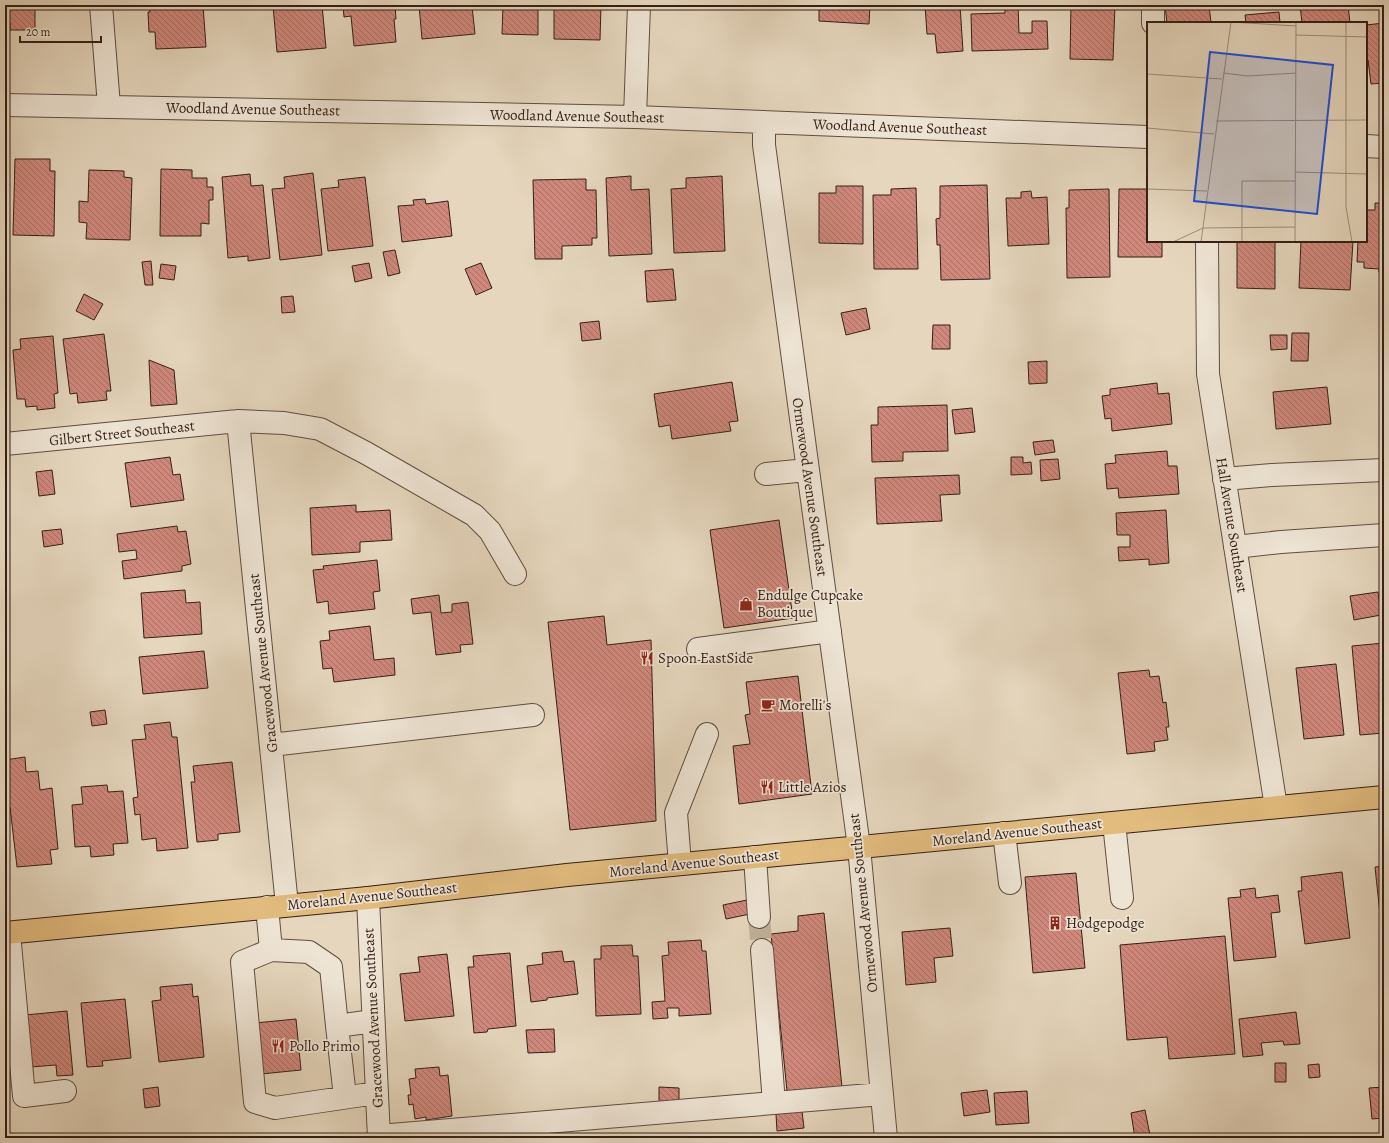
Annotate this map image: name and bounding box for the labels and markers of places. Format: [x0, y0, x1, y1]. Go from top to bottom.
place label: Endulge Cupcake Boutique [757, 585, 863, 622]
shop icon: Endulge Cupcake Boutique [738, 596, 754, 612]
place label: Spoon EastSide [658, 648, 754, 668]
restaurant icon: Spoon EastSide [639, 650, 655, 666]
place label: Morelli's [779, 695, 831, 715]
cafe icon: Morelli's [760, 697, 776, 713]
place label: Little Azios [778, 777, 846, 797]
restaurant icon: Little Azios [759, 779, 775, 795]
place label: Hodgepodge [1066, 913, 1145, 933]
building icon: Hodgepodge [1047, 915, 1063, 931]
place label: Pollo Primo [289, 1036, 360, 1056]
restaurant icon: Pollo Primo [270, 1038, 286, 1054]

